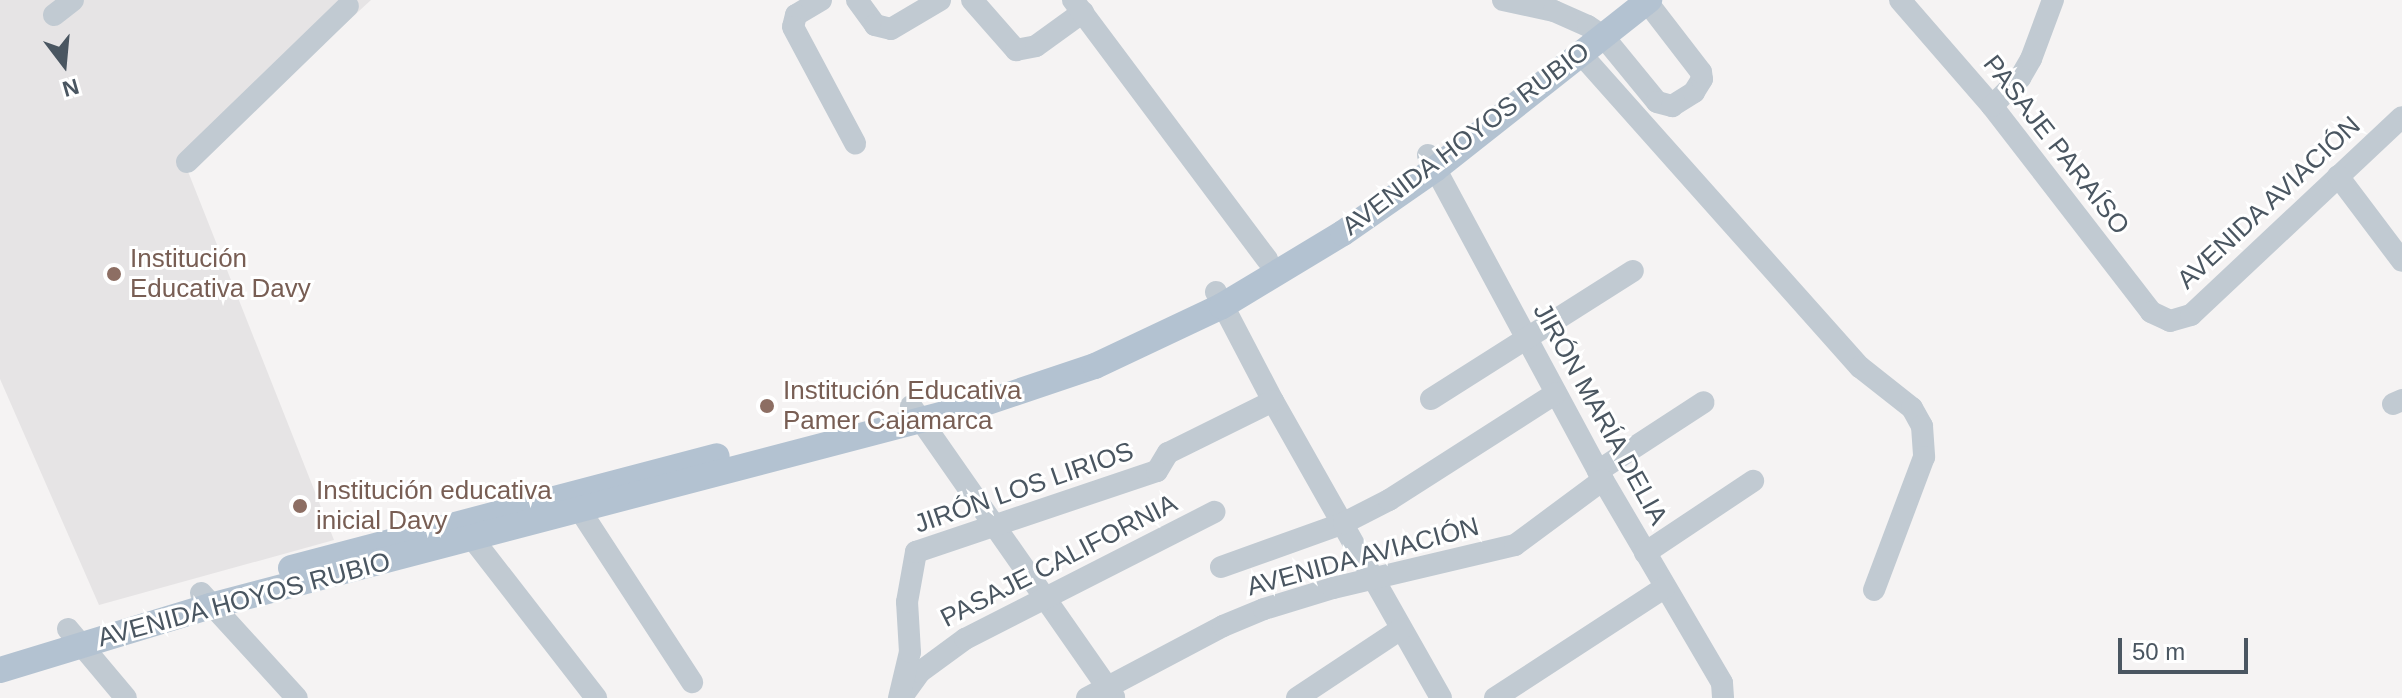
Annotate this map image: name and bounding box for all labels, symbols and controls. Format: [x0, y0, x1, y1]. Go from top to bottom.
north arrow [24, 24, 104, 104]
street label: AVENIDA HOYOS RUBIO [1336, 35, 1596, 243]
street label: PASAJE PARAÍSO [1976, 49, 2136, 241]
text: N [60, 73, 82, 102]
street label: AVENIDA AVIACIÓN [2170, 109, 2368, 297]
place label: Institución Educativa Davy [130, 243, 311, 304]
marker: Institución Educativa Davy [105, 265, 123, 283]
street label: JIRÓN MARÍA DELIA [1526, 297, 1674, 531]
place label: Institución Educativa Pamer Cajamarca [783, 375, 1021, 436]
marker: Institución Educativa Pamer Cajamarca [758, 397, 776, 415]
street label: JIRÓN LOS LIRIOS [910, 436, 1138, 540]
place label: Institución educativa inicial Davy [316, 475, 552, 536]
street label: PASAJE CALIFORNIA [936, 488, 1182, 634]
marker: Institución educativa inicial Davy [291, 497, 309, 515]
street label: AVENIDA AVIACIÓN [1242, 511, 1484, 603]
street label: AVENIDA HOYOS RUBIO [94, 546, 394, 654]
scale bar [2122, 622, 2252, 672]
text: 50 m [2132, 638, 2185, 665]

